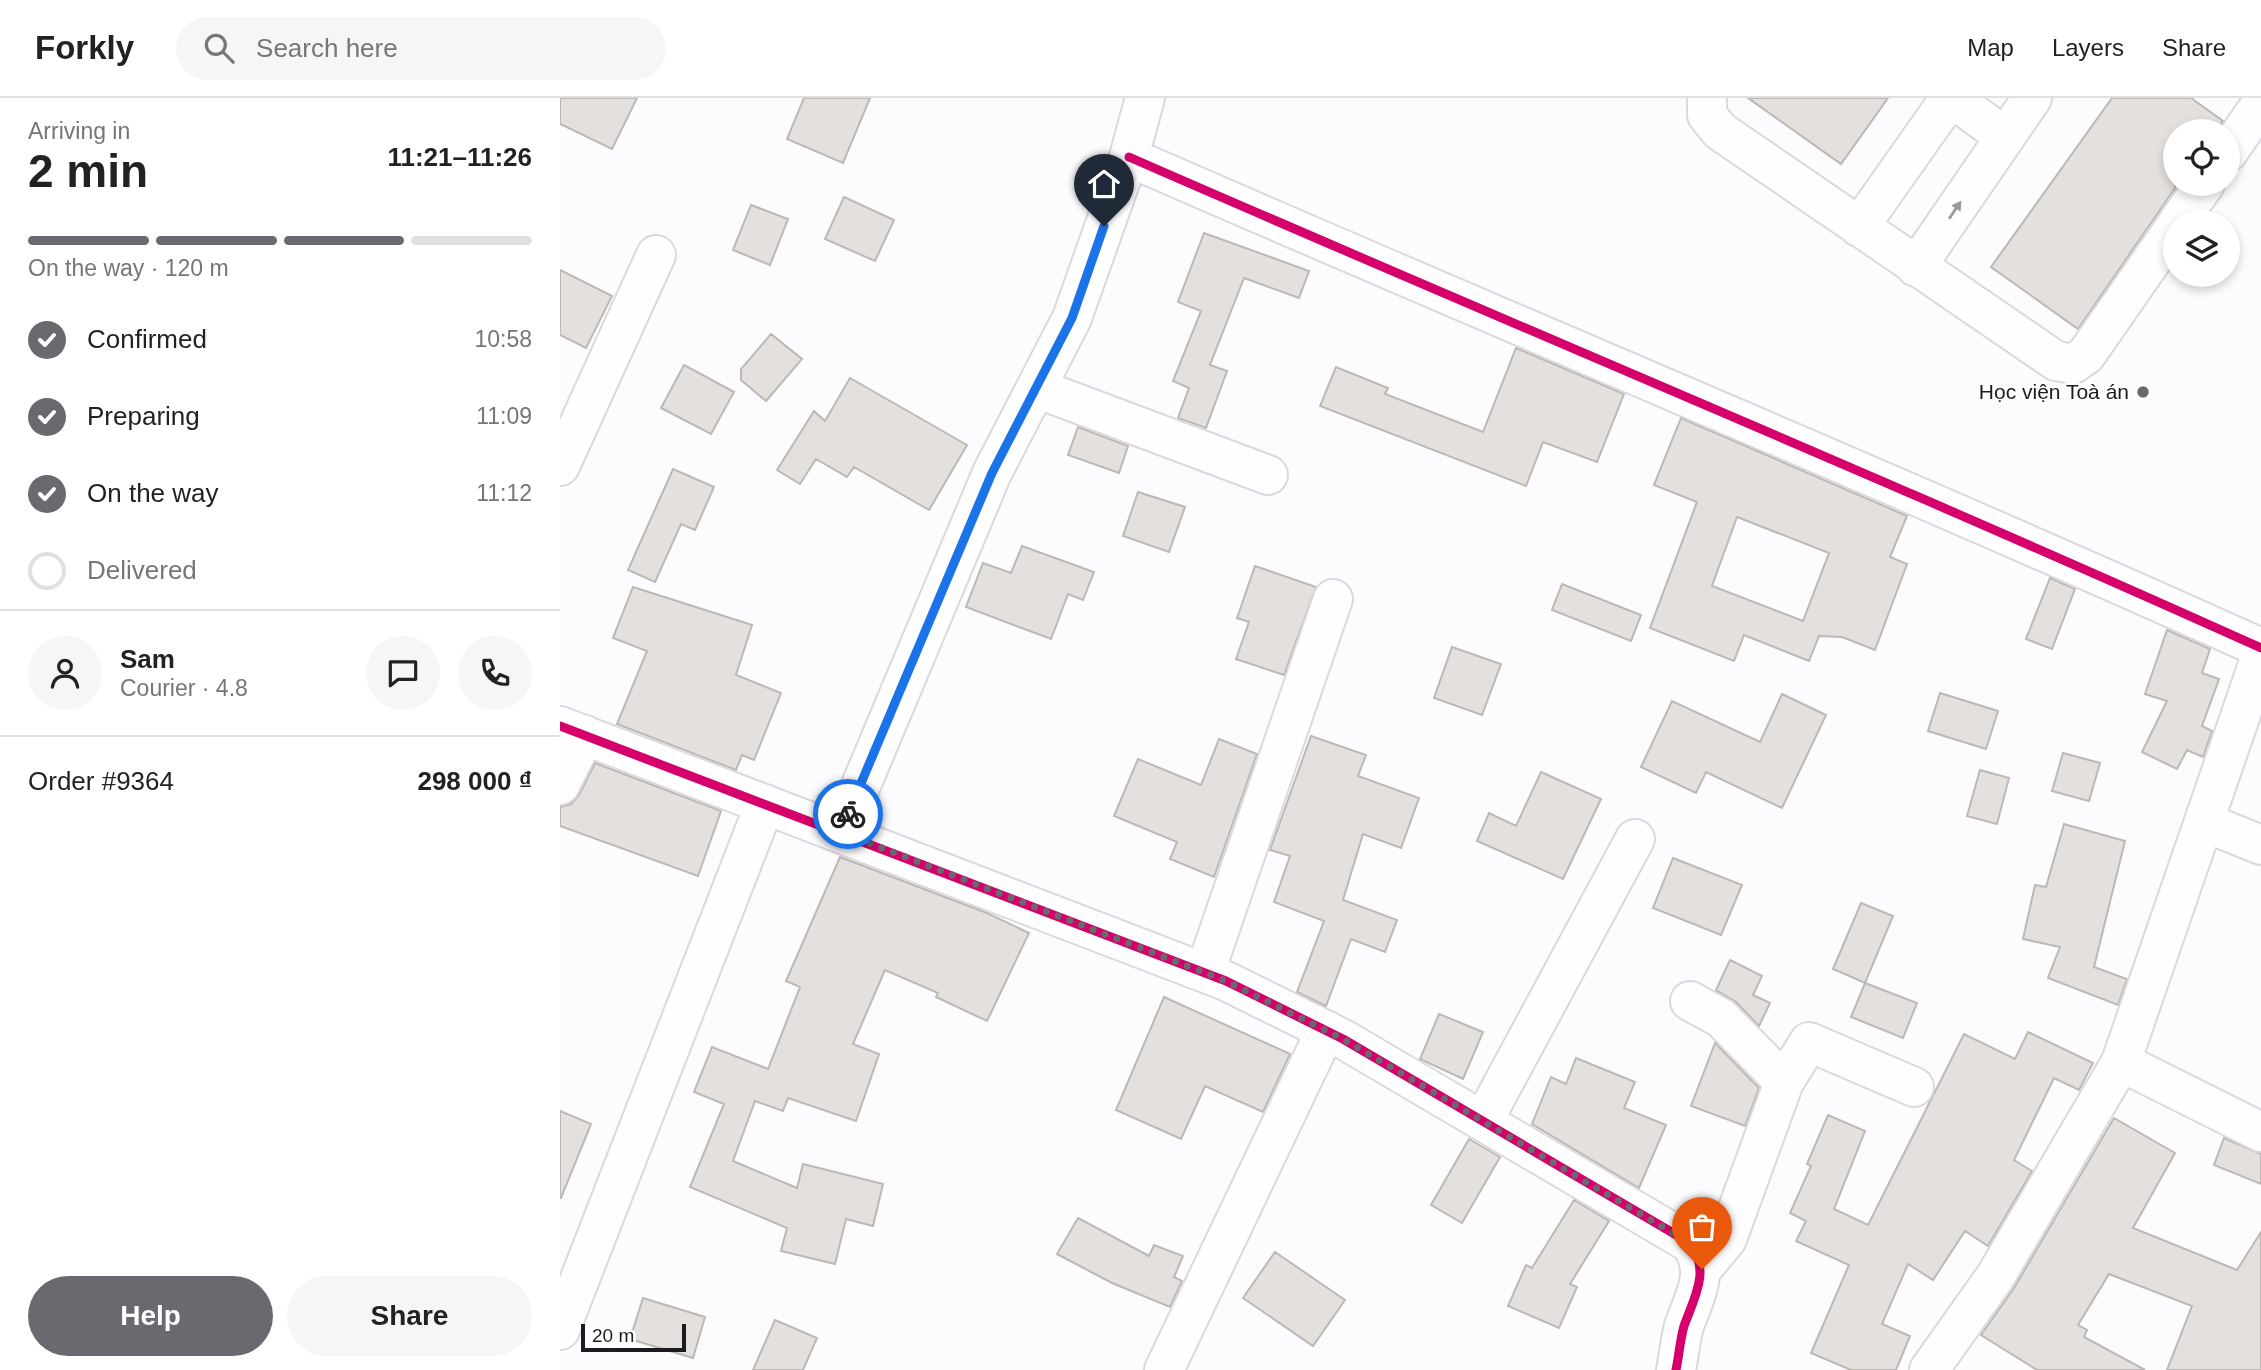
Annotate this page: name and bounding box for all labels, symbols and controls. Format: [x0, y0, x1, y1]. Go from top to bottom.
search box [176, 17, 666, 80]
text: Forkly [35, 29, 134, 66]
icon: search [200, 29, 238, 67]
text: Search here [256, 33, 398, 63]
text: Map [1967, 34, 2014, 61]
text: Layers [2052, 34, 2124, 61]
text: Share [2162, 34, 2226, 61]
text: Arriving in [28, 118, 130, 144]
map controls [2163, 119, 2240, 287]
button: locate [2163, 119, 2240, 196]
text: 11:21–11:26 [387, 142, 532, 172]
text: 2 min [28, 145, 148, 197]
pin [1074, 154, 1134, 226]
icon: home [1085, 165, 1123, 203]
one-way arrow [1948, 201, 1962, 219]
button: layers [2163, 210, 2240, 287]
text: On the way · 120 m [28, 255, 229, 281]
icon: check [28, 321, 66, 359]
text: Confirmed [87, 324, 207, 354]
text: 10:58 [474, 326, 532, 352]
place label: Học viện Toà án [1979, 380, 2129, 403]
marker: Học viện Toà án [2135, 384, 2151, 400]
icon: check [28, 398, 66, 436]
text: Preparing [87, 401, 200, 431]
text: 11:09 [476, 403, 532, 429]
icon: check [28, 475, 66, 513]
text: On the way [87, 478, 219, 508]
text: 11:12 [476, 480, 532, 506]
text: Delivered [87, 555, 197, 585]
button: person [28, 636, 102, 710]
button: chat [366, 636, 440, 710]
button: phone [458, 636, 532, 710]
text: Sam [120, 644, 175, 674]
text: Courier · 4.8 [120, 675, 248, 701]
text: Order #9364 [28, 766, 174, 796]
text: 298 000 ₫ [417, 766, 532, 796]
courier [813, 779, 883, 849]
icon: bike [829, 795, 867, 833]
pin [1672, 1197, 1732, 1269]
icon: bag [1683, 1208, 1721, 1246]
button: Help [28, 1276, 273, 1356]
button: Share [287, 1276, 532, 1356]
scale bar [581, 1321, 686, 1353]
text: 20 m [592, 1325, 634, 1346]

